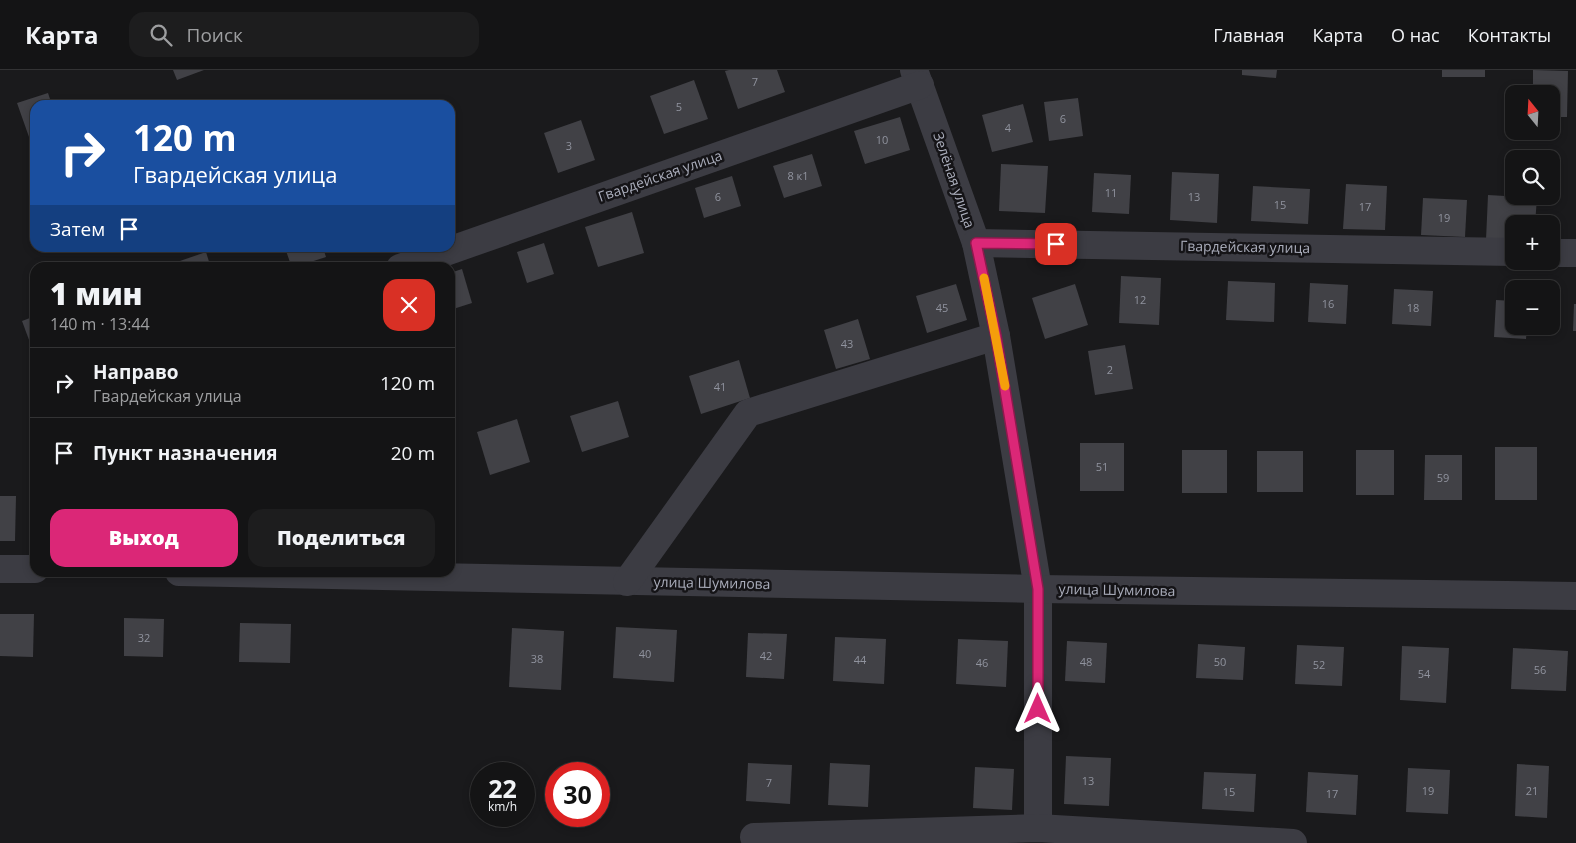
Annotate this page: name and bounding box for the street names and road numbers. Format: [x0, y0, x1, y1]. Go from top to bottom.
street label: Зелёная улица [929, 129, 980, 230]
street label: Гвардейская улица [595, 145, 724, 206]
street label: Гвардейская улица [1180, 236, 1310, 257]
street label: улица Шумилова [653, 572, 771, 593]
street label: улица Шумилова [1058, 579, 1176, 600]

